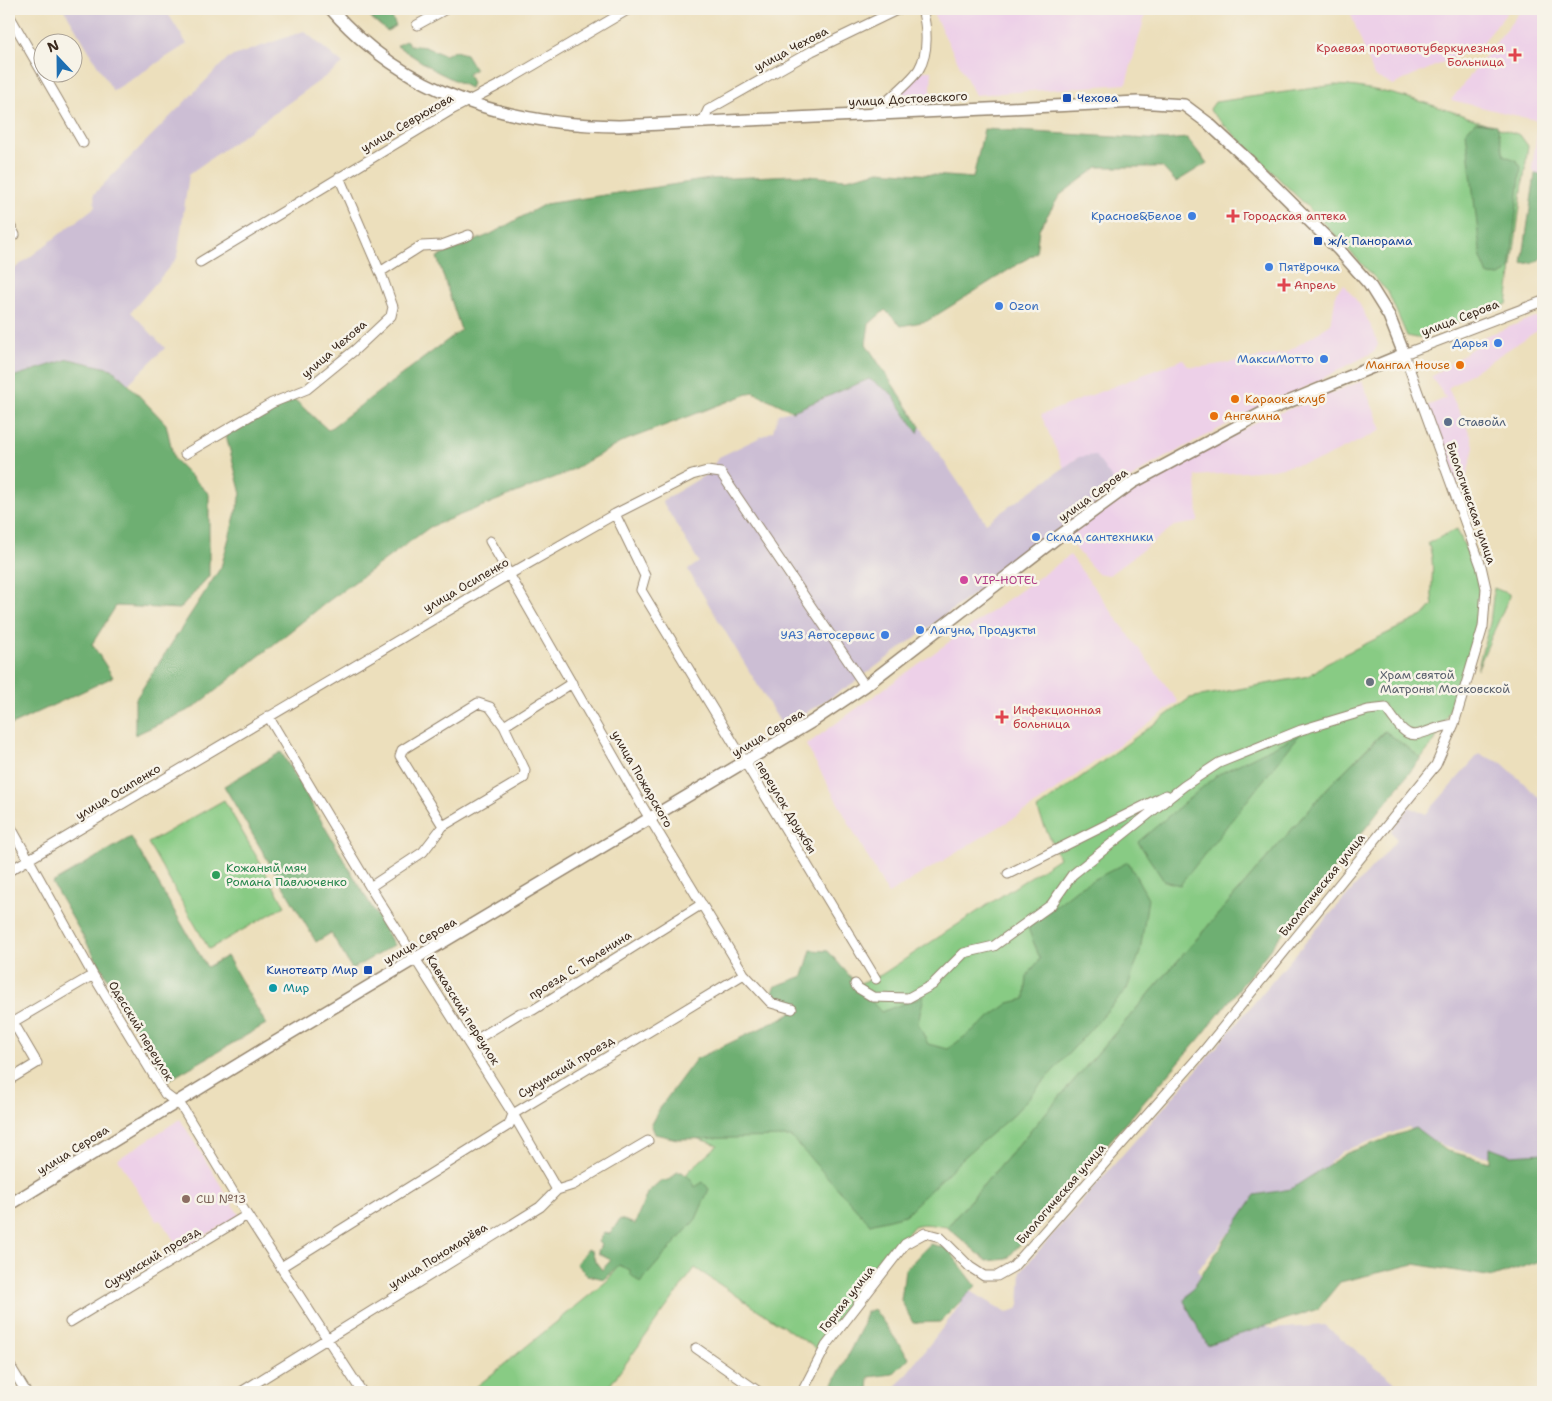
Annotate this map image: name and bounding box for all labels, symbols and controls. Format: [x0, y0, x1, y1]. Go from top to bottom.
street label: улица Чехова [751, 23, 831, 75]
north arrow [32, 32, 82, 82]
text: N [45, 36, 62, 56]
place label: Краевая противотуберкулезная Больница [1316, 40, 1505, 70]
marker: Краевая противотуберкулезная Больница [1508, 48, 1522, 62]
street label: улица Достоевского [848, 88, 968, 110]
street label: улица Севрюкова [358, 90, 457, 156]
place label: Чехова [1077, 90, 1119, 106]
marker: Чехова [1061, 92, 1073, 104]
place label: Красное&Белое [1091, 208, 1182, 224]
place label: Городская аптека [1243, 208, 1347, 224]
marker: Красное&Белое [1186, 210, 1198, 222]
marker: Городская аптека [1227, 210, 1239, 222]
place label: ж/к Панорама [1328, 233, 1413, 249]
marker: ж/к Панорама [1312, 235, 1324, 247]
place label: Пятёрочка [1279, 259, 1340, 275]
marker: Пятёрочка [1263, 261, 1275, 273]
place label: Апрель [1294, 277, 1336, 293]
marker: Апрель [1278, 279, 1290, 291]
street label: улица Серова [1419, 296, 1502, 340]
place label: Ozon [1009, 298, 1039, 314]
marker: Ozon [993, 300, 1005, 312]
street label: улица Чехова [298, 316, 370, 382]
place label: Дарья [1452, 335, 1488, 351]
marker: Дарья [1492, 337, 1504, 349]
place label: МаксиМотто [1237, 351, 1314, 367]
marker: МаксиМотто [1318, 353, 1330, 365]
place label: Мангал House [1366, 357, 1450, 373]
marker: Мангал House [1454, 359, 1466, 371]
place label: Караоке клуб [1245, 391, 1325, 407]
marker: Караоке клуб [1229, 393, 1241, 405]
place label: Ангелина [1224, 408, 1281, 424]
marker: Ангелина [1208, 410, 1220, 422]
place label: Ставойл [1458, 414, 1506, 430]
marker: Ставойл [1442, 416, 1454, 428]
street label: Биологическая улица [1443, 440, 1500, 567]
street label: улица Серова [1055, 464, 1131, 526]
place label: Склад сантехники [1046, 529, 1154, 545]
marker: Склад сантехники [1030, 531, 1042, 543]
street label: улица Осипенко [420, 554, 512, 616]
place label: VIP-HOTEL [974, 572, 1038, 588]
marker: VIP-HOTEL [958, 574, 970, 586]
place label: Лагуна, Продукты [930, 622, 1036, 638]
marker: Лагуна, Продукты [914, 624, 926, 636]
place label: УАЗ Автосервис [781, 627, 875, 643]
marker: УАЗ Автосервис [879, 629, 891, 641]
place label: Храм святой Матроны Московской [1380, 667, 1510, 697]
marker: Храм святой Матроны Московской [1364, 676, 1376, 688]
place label: Инфекционная больница [1013, 702, 1101, 732]
street label: улица Серова [729, 705, 808, 761]
marker: Инфекционная больница [995, 710, 1009, 724]
street label: улица Пожарского [608, 728, 676, 830]
street label: переулок Дружбы [752, 758, 820, 856]
street label: улица Осипенко [73, 760, 163, 824]
street label: Биологическая улица [1275, 830, 1369, 940]
place label: Кожаный мяч Романа Павлюченко [226, 860, 347, 890]
marker: Кожаный мяч Романа Павлюченко [210, 869, 222, 881]
street label: улица Серова [381, 913, 460, 968]
street label: проезд С. Тюленина [526, 927, 635, 1003]
street label: Кавказский переулок [423, 952, 504, 1069]
place label: Кинотеатр Мир [266, 962, 358, 978]
marker: Кинотеатр Мир [362, 964, 374, 976]
street label: Одесский переулок [105, 978, 178, 1084]
place label: Мир [283, 980, 309, 996]
marker: Мир [267, 982, 279, 994]
street label: Сухумский проезд [515, 1032, 617, 1102]
street label: улица Серова [34, 1121, 112, 1179]
street label: Биологическая улица [1013, 1140, 1109, 1248]
place label: СШ №13 [196, 1191, 246, 1207]
marker: СШ №13 [180, 1193, 192, 1205]
street label: улица Пономарёва [385, 1219, 491, 1293]
street label: Сухумский проезд [101, 1223, 203, 1293]
street label: Горная улица [816, 1262, 878, 1336]

